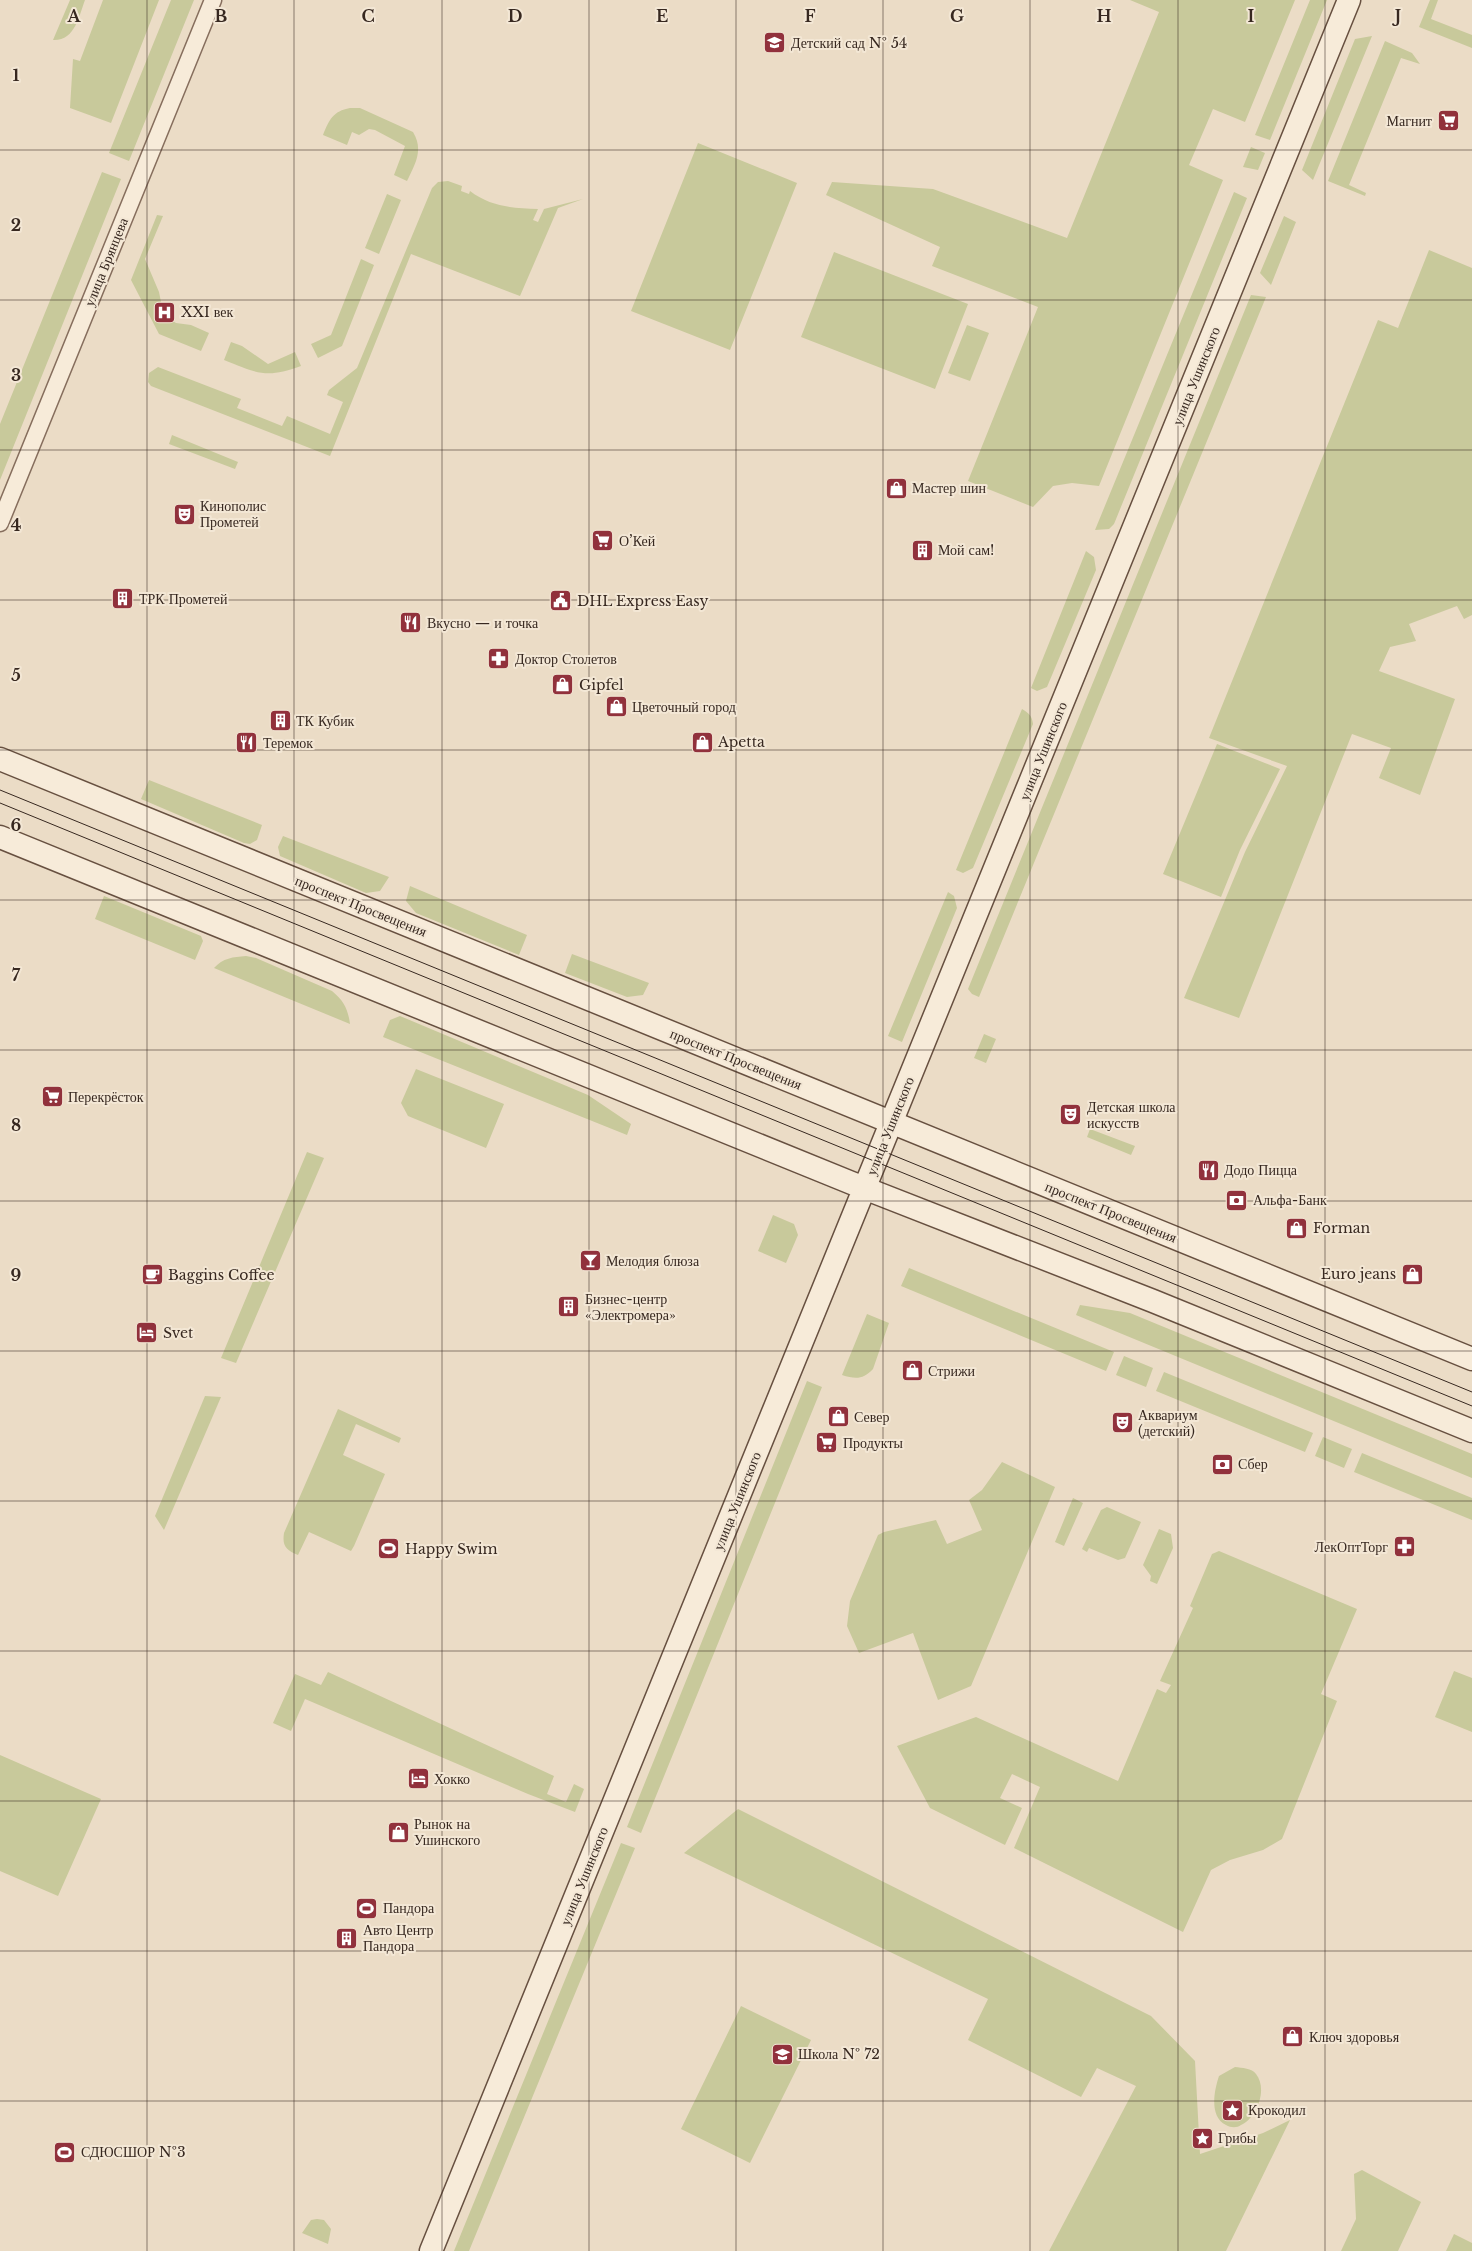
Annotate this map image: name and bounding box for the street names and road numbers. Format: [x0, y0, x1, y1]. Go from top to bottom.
street label: улица Брянцева [80, 214, 132, 309]
street label: улица Ушинского [1168, 324, 1224, 428]
street label: улица Ушинского [1015, 699, 1071, 803]
street label: проспект Просвещения [293, 871, 430, 941]
street label: проспект Просвещения [668, 1024, 805, 1094]
street label: улица Ушинского [862, 1074, 918, 1178]
street label: проспект Просвещения [1043, 1177, 1180, 1247]
street label: улица Ушинского [709, 1449, 765, 1553]
street label: улица Ушинского [556, 1824, 612, 1928]

